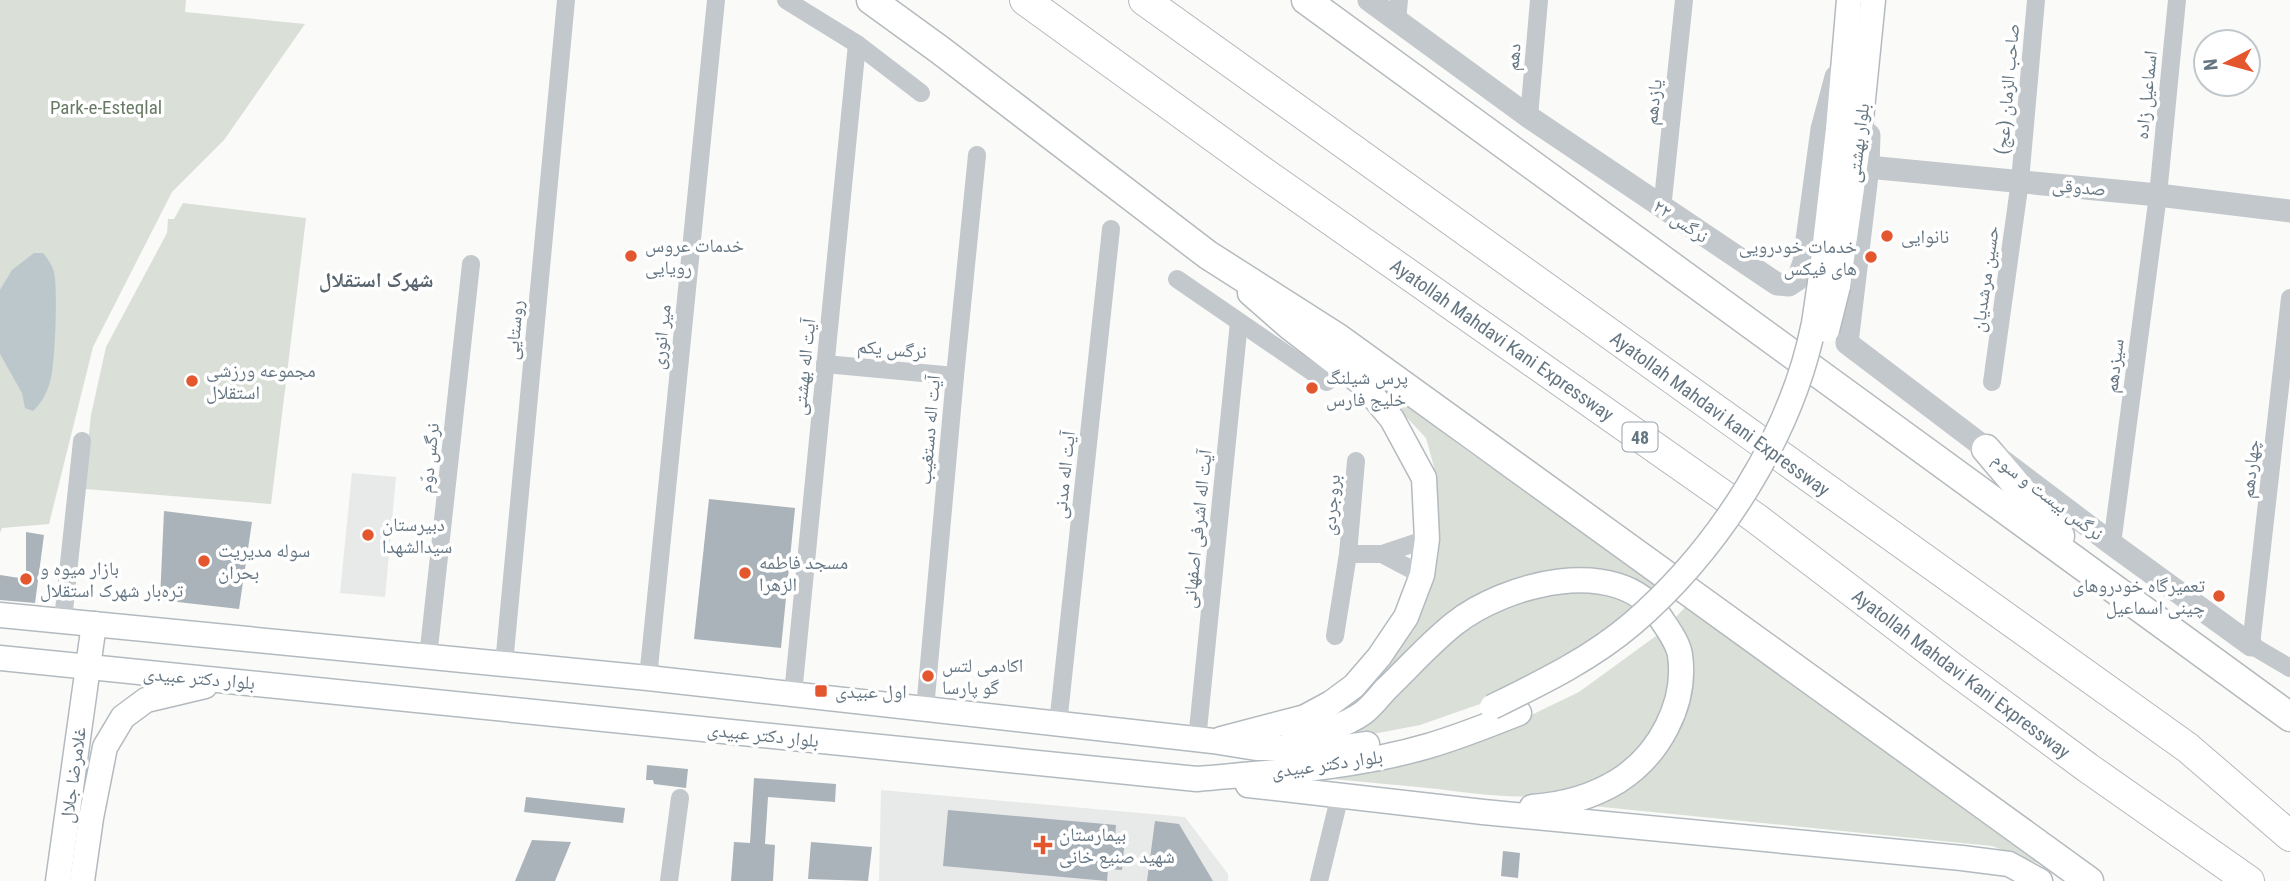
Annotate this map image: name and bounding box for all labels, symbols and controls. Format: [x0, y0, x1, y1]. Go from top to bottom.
street label: صاحب الزمان (عج) [1990, 23, 2025, 155]
north arrow [2192, 28, 2262, 98]
street label: دهم [1500, 42, 1527, 72]
street label: اسماعیل زاده [2130, 49, 2162, 141]
text: N [2199, 58, 2223, 72]
street label: یازدهم [1639, 78, 1668, 126]
park label: Park-e-Esteqlal [50, 96, 162, 119]
street label: بلوار بهشتی [1842, 102, 1874, 184]
street label: صدوقی [2051, 173, 2107, 201]
street label: نرگس ۲۲ [1649, 194, 1713, 248]
street label: حسین مرشدیان [1966, 224, 2004, 334]
place label: نانوایی [1901, 225, 1949, 248]
marker: نانوایی [1879, 228, 1895, 244]
place label: خدمات عروس رویایی [645, 234, 744, 279]
place label: خدمات خودرویی های فیکس [1739, 235, 1857, 280]
marker: خدمات عروس رویایی [623, 248, 639, 264]
marker: خدمات خودرویی های فیکس [1863, 249, 1879, 265]
street label: Ayatollah Mahdavi Kani Expressway [1386, 254, 1618, 426]
district label: شهرک استقلال [319, 268, 433, 293]
street label: روستایی [500, 299, 528, 361]
street label: میر انوری [646, 303, 676, 371]
street label: آیت اله بهشتی [787, 316, 821, 417]
street label: Ayatollah Mahdavi kani Expressway [1606, 327, 1834, 501]
street label: نرگس یکم [856, 335, 928, 364]
street label: سیزدهم [2099, 338, 2130, 395]
place label: مجموعه ورزشی استقلال [206, 359, 316, 404]
place label: پرس شیلنگ خلیج فارس [1326, 366, 1408, 412]
marker: مجموعه ورزشی استقلال [184, 373, 200, 389]
street label: آیت اله دستغیب [913, 373, 945, 486]
marker: پرس شیلنگ خلیج فارس [1304, 380, 1320, 396]
street label: نرگس دوّم [414, 422, 446, 494]
road number: 48 [1622, 422, 1658, 452]
street label: آیت اله مدنی [1048, 429, 1080, 520]
street label: چهاردهم [2235, 438, 2266, 500]
street label: آیت اله اشرفی اصفهانی [1177, 447, 1217, 610]
street label: نرگس بیست و سوم [1987, 447, 2108, 547]
street label: بروجردی [1317, 474, 1345, 536]
place label: دبیرستان سیدالشهدا [382, 513, 452, 558]
marker: دبیرستان سیدالشهدا [360, 527, 376, 543]
place label: سوله مدیریت بحران [218, 539, 310, 584]
place label: مسجد فاطمه الزهرا [759, 551, 848, 596]
marker: سوله مدیریت بحران [196, 553, 212, 569]
place label: بازار میوه و تره‌بار شهرک استقلال [40, 557, 184, 602]
marker: مسجد فاطمه الزهرا [737, 565, 753, 581]
marker: بازار میوه و تره‌بار شهرک استقلال [18, 571, 34, 587]
place label: تعمیرگاه خودروهای چینی اسماعیل [2072, 574, 2205, 619]
street label: Ayatollah Mahdavi Kani Expressway [1847, 584, 2075, 764]
marker: تعمیرگاه خودروهای چینی اسماعیل [2211, 588, 2227, 604]
place label: اکادمی لتس گو پارسا [942, 654, 1023, 699]
street label: بلوار دکتر عبیدی [142, 662, 256, 694]
marker: اکادمی لتس گو پارسا [920, 668, 936, 684]
place label: اول عبیدی [835, 680, 907, 703]
marker: اول عبیدی [813, 683, 829, 699]
street label: بلوار دکتر عبیدی [706, 718, 820, 752]
street label: غلامرضا جلال [55, 725, 91, 824]
street label: بلوار دکتر عبیدی [1270, 745, 1384, 783]
place label: بیمارستان شهید صنیع خانی [1059, 823, 1175, 869]
marker: بیمارستان شهید صنیع خانی [1033, 835, 1053, 855]

